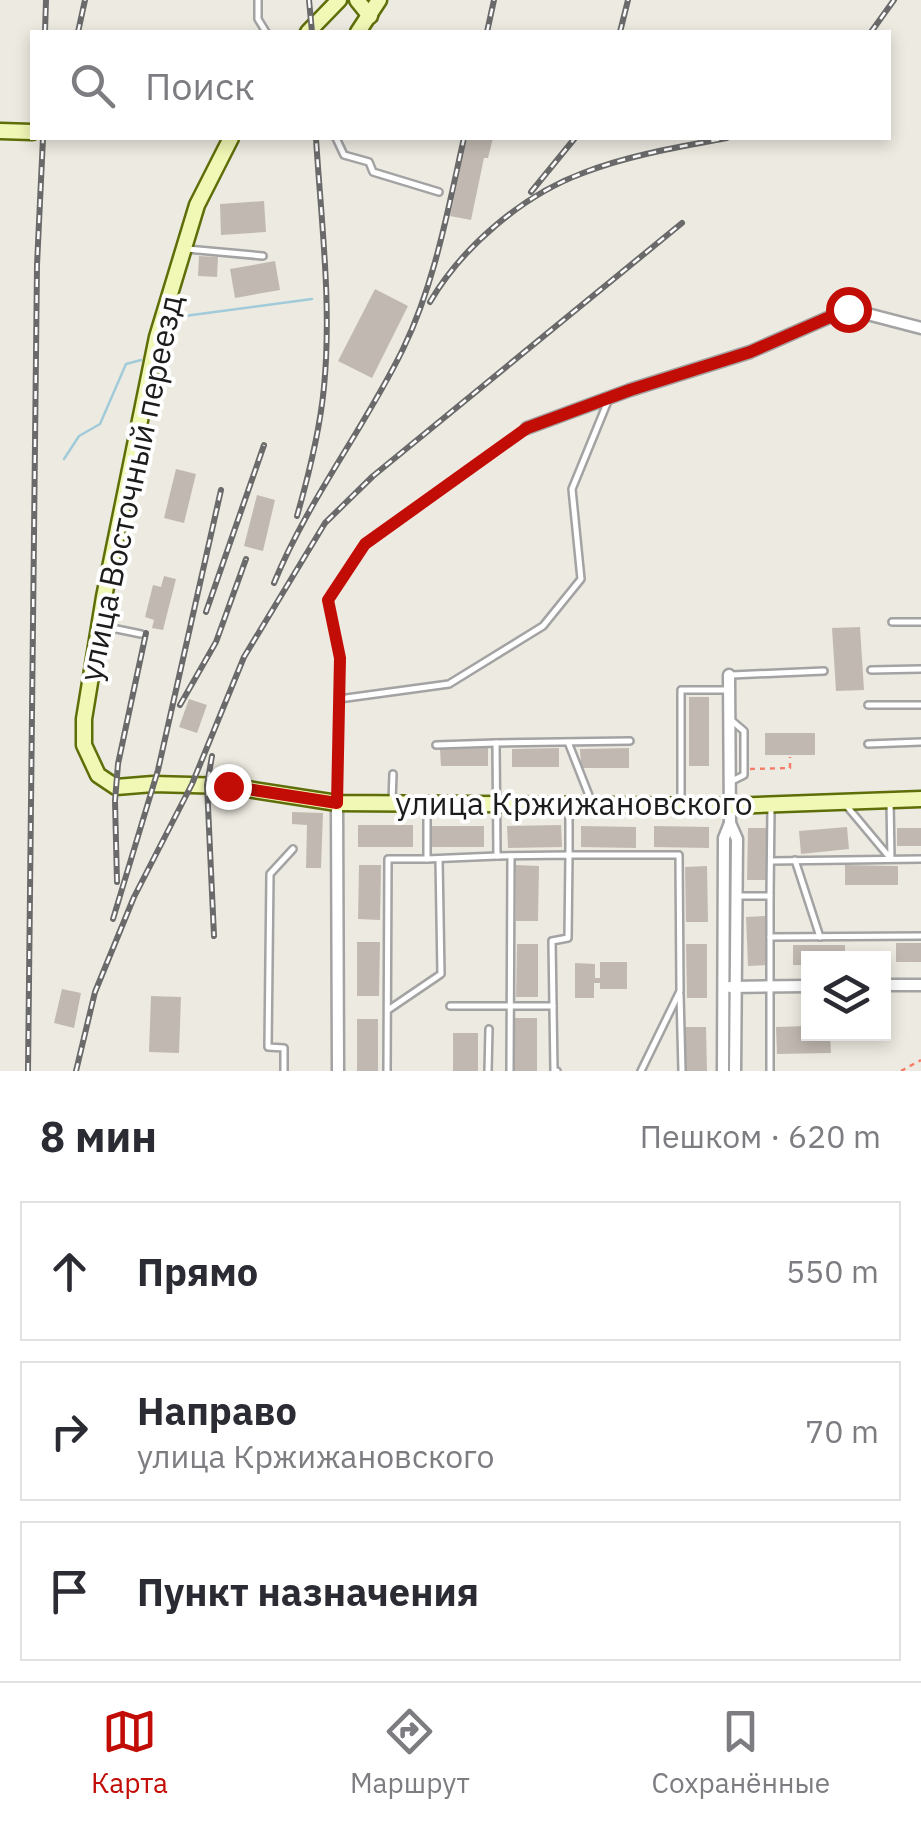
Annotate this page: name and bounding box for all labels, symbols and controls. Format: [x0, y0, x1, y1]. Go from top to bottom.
search box [30, 30, 891, 140]
icon: search [65, 58, 120, 113]
text: Поиск [145, 61, 255, 110]
route start [826, 287, 872, 333]
street label: улица Восточный переезд [69, 291, 192, 685]
route end [206, 764, 252, 810]
street label: улица Кржижановского [395, 782, 753, 824]
map controls [801, 951, 891, 1041]
button: layers [801, 951, 891, 1041]
text: 8 мин [40, 1109, 157, 1164]
text: Пешком · 620 m [640, 1115, 881, 1157]
icon: ahead [42, 1244, 97, 1299]
text: Прямо [137, 1247, 258, 1296]
text: 550 m [786, 1250, 879, 1292]
text: Направо [137, 1386, 297, 1435]
icon: right [42, 1404, 97, 1459]
text: 70 m [805, 1410, 879, 1452]
text: улица Кржижановского [137, 1435, 494, 1477]
icon: arrive [42, 1564, 97, 1619]
text: Пункт назначения [137, 1567, 479, 1616]
tab: Карта [91, 1704, 168, 1801]
tab: Маршрут [350, 1704, 470, 1801]
tab: Сохранённые [652, 1704, 830, 1801]

